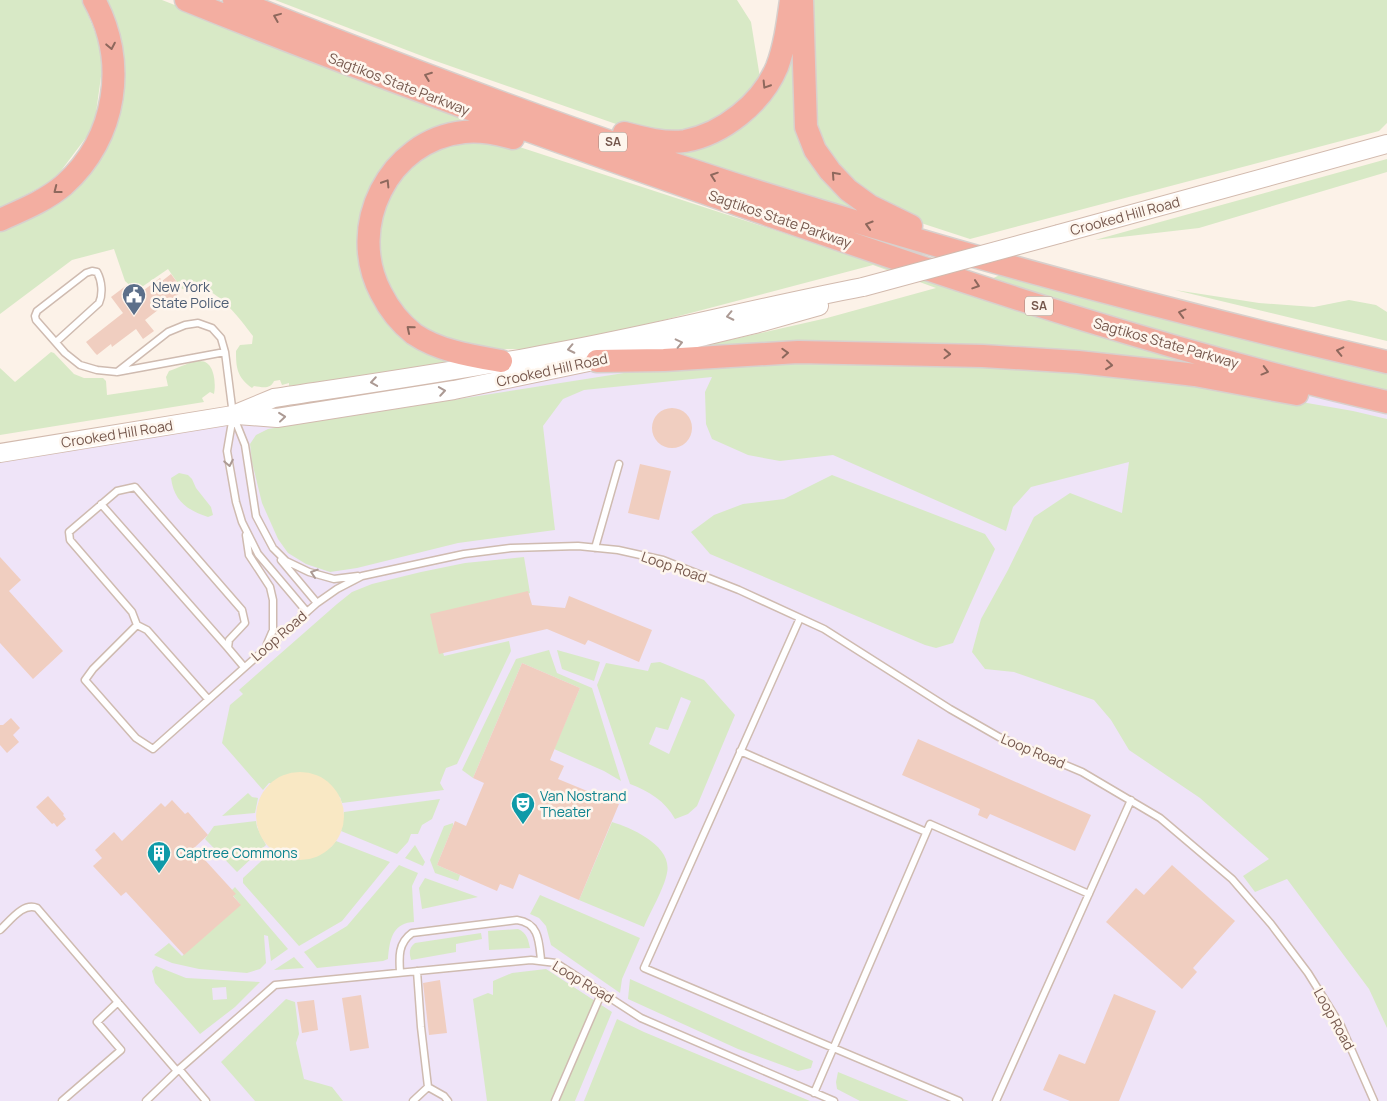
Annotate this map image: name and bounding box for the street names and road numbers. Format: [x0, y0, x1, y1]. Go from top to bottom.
street label: Sagtikos State Parkway [326, 48, 473, 120]
road number: SA [599, 132, 627, 152]
street label: Sagtikos State Parkway [706, 185, 855, 252]
street label: Crooked Hill Road [1068, 192, 1182, 239]
road number: SA [1025, 296, 1053, 316]
street label: Sagtikos State Parkway [1091, 313, 1241, 372]
street label: Crooked Hill Road [495, 348, 609, 391]
street label: Crooked Hill Road [60, 415, 174, 452]
street label: Loop Road [639, 546, 709, 587]
street label: Loop Road [247, 606, 311, 665]
street label: Loop Road [998, 729, 1068, 773]
street label: Loop Road [549, 956, 617, 1007]
street label: Loop Road [1310, 984, 1359, 1053]

